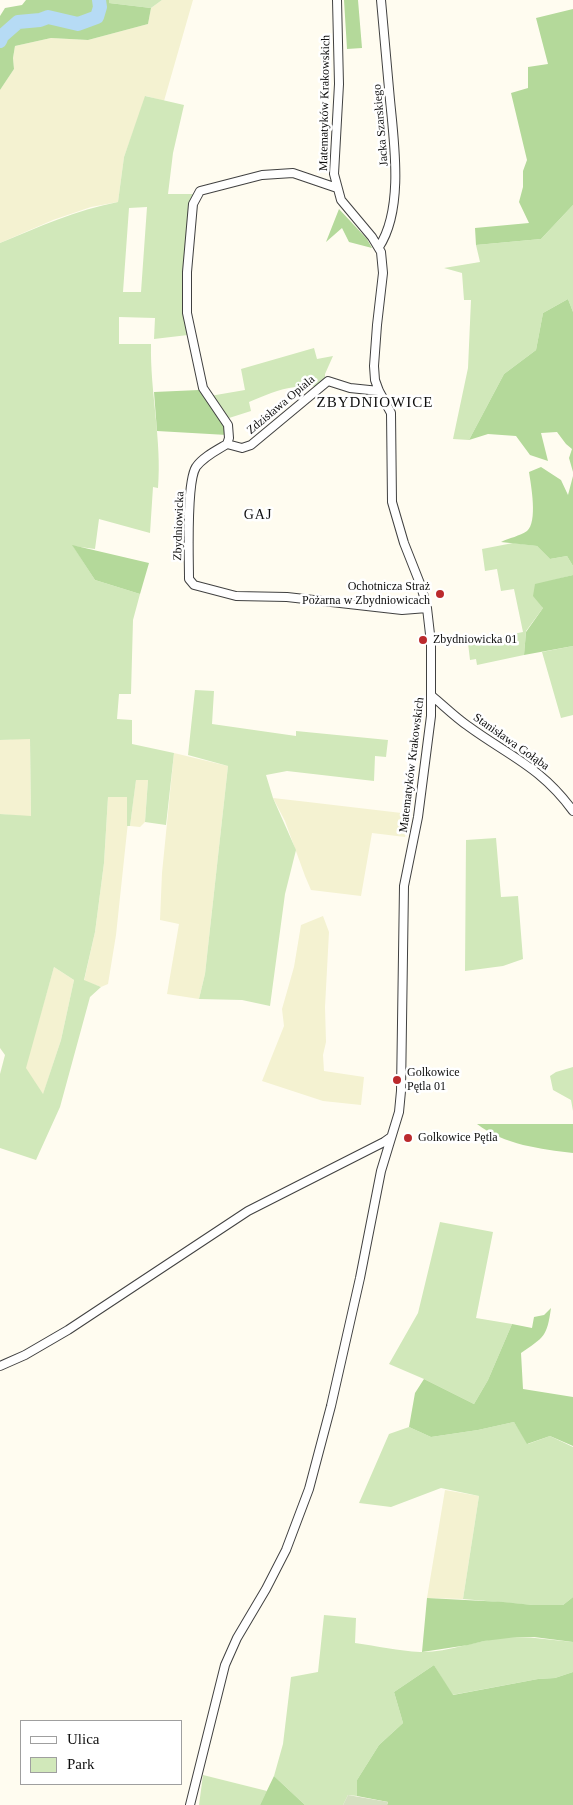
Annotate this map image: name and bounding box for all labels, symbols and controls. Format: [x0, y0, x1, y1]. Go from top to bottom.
street label: Matematyków Krakowskich [317, 35, 333, 171]
street label: Jacka Szarskiego [370, 83, 392, 167]
street label: Zdzisława Opiala [244, 372, 318, 438]
district label: ZBYDNIOWICE [315, 394, 435, 412]
street label: Zbydniowicka [171, 491, 187, 561]
district label: GAJ [243, 507, 273, 523]
place label: Ochotnicza Straż Pożarna w Zbydniowicach [302, 580, 430, 608]
marker: Ochotnicza Straż Pożarna w Zbydniowicach [434, 588, 446, 600]
place label: Zbydniowicka 01 [433, 633, 517, 647]
marker: Zbydniowicka 01 [417, 634, 429, 646]
street label: Matematyków Krakowskich [397, 696, 427, 834]
street label: Stanisława Gołąba [470, 710, 552, 774]
place label: Golkowice Pętla 01 [407, 1066, 460, 1094]
marker: Golkowice Pętla 01 [391, 1074, 403, 1086]
place label: Golkowice Pętla [418, 1131, 498, 1145]
marker: Golkowice Pętla [402, 1132, 414, 1144]
legend [20, 1720, 182, 1785]
text: Ulica [67, 1731, 99, 1747]
text: Park [67, 1756, 95, 1772]

